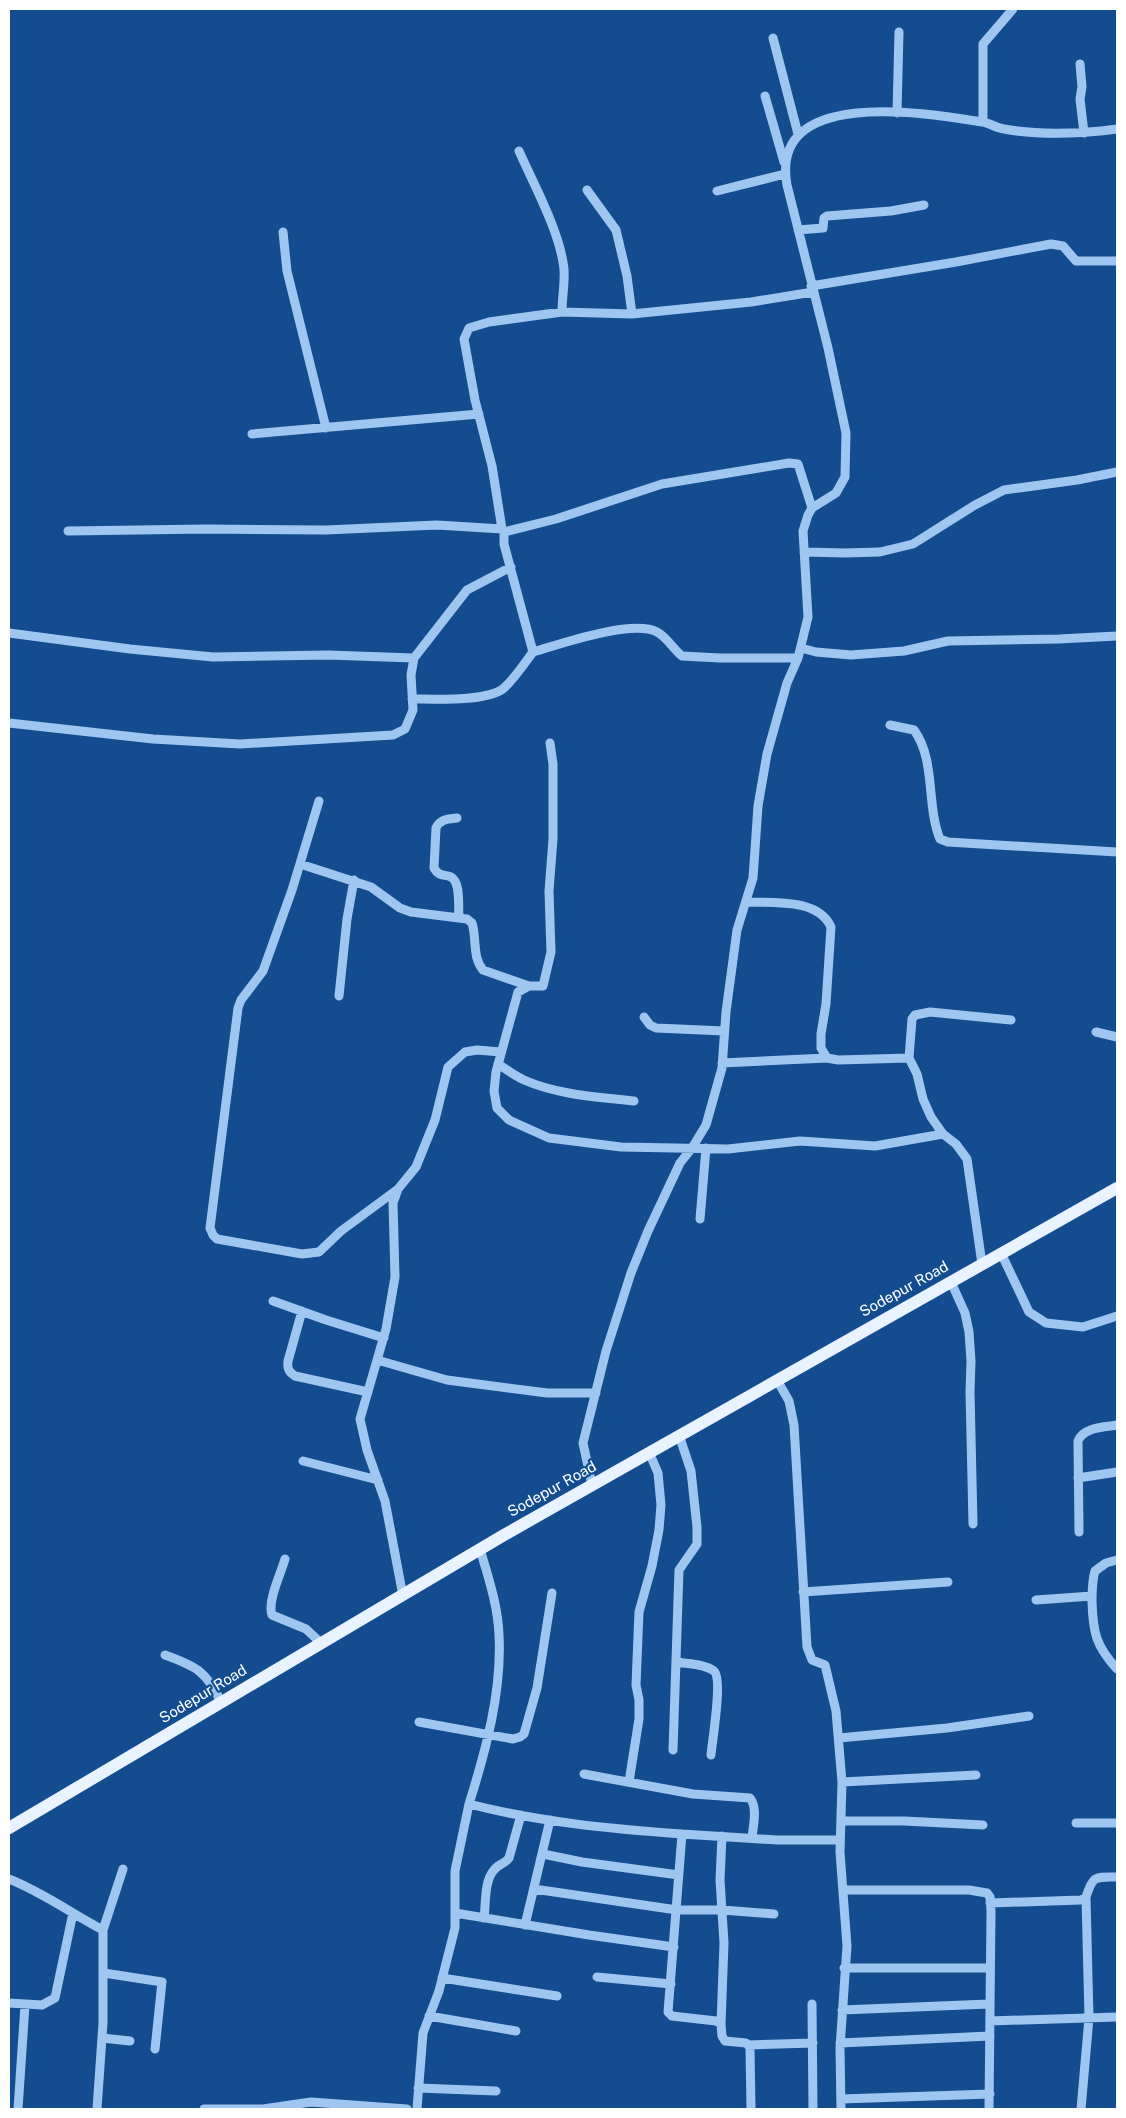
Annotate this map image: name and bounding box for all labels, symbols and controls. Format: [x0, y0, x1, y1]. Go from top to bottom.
street label: Sodepur Road [856, 1257, 951, 1320]
street label: Sodepur Road [504, 1457, 599, 1520]
street label: Sodepur Road [156, 1661, 249, 1726]

